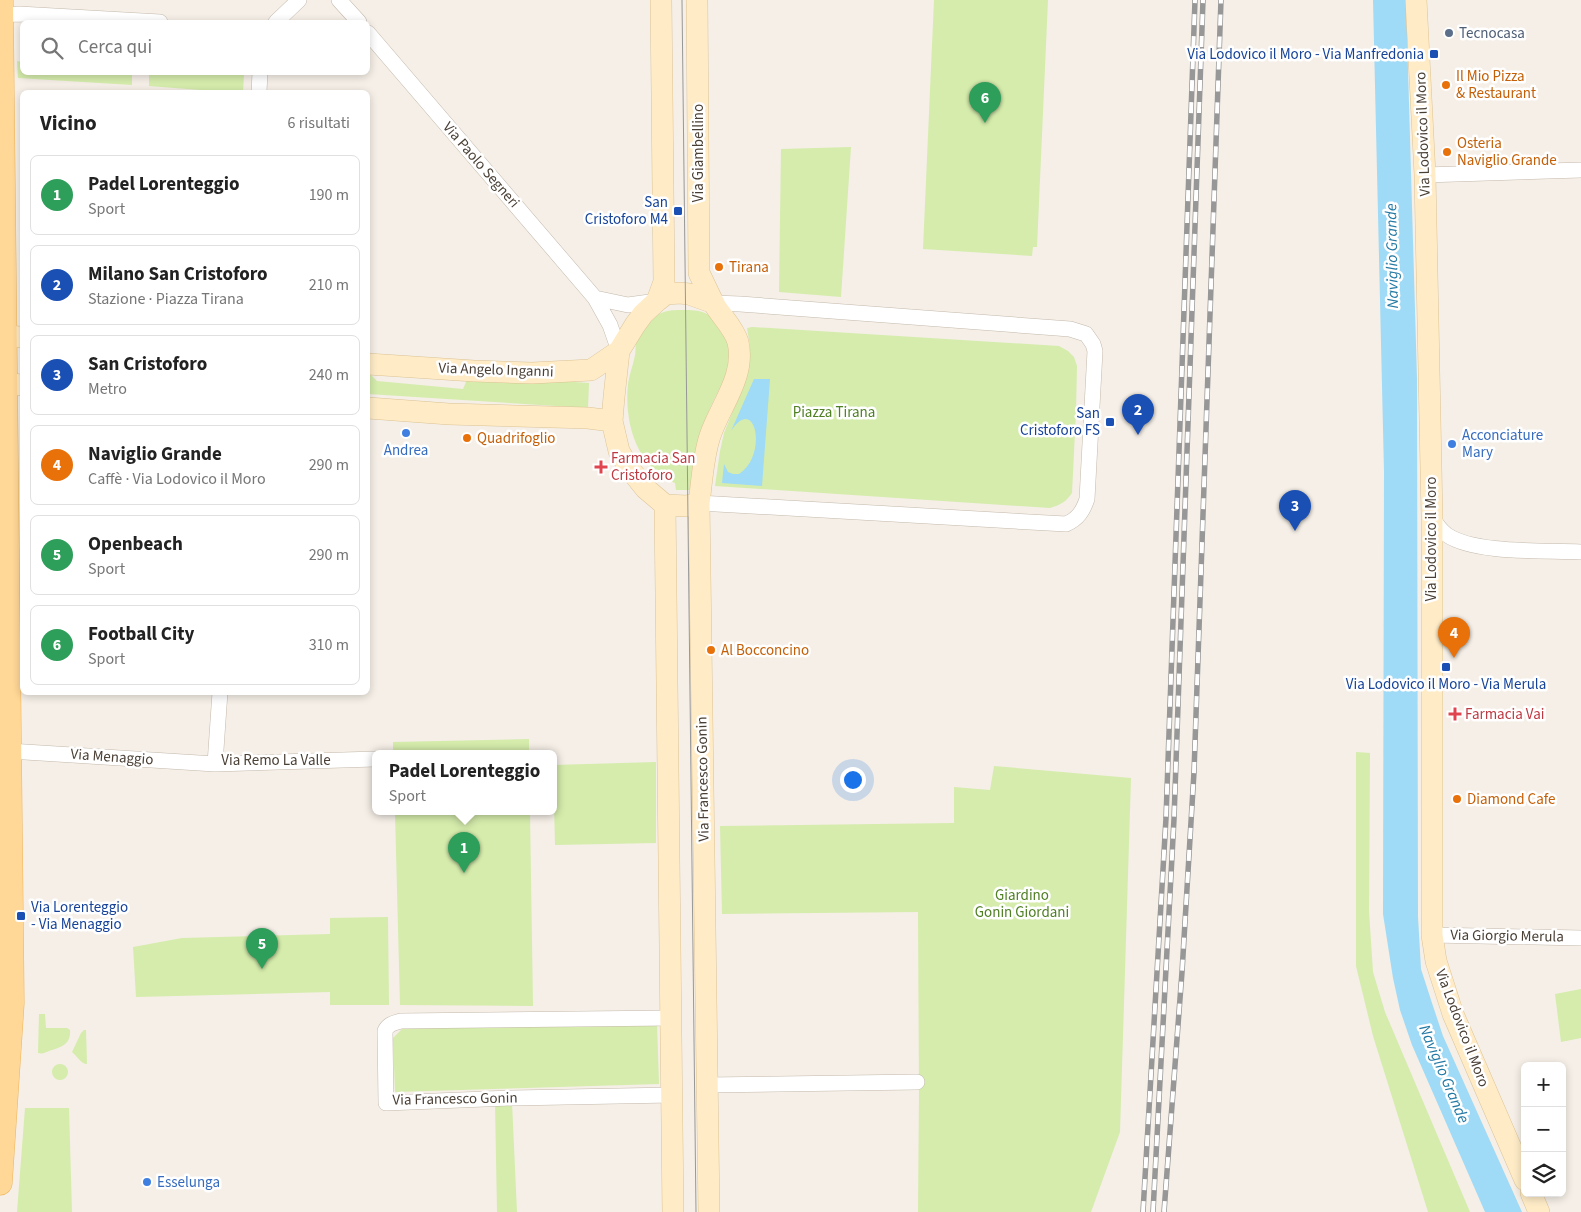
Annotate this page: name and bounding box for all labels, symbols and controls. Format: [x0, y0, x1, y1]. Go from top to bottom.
search box [20, 20, 370, 75]
place label: Tecnocasa [1459, 23, 1525, 44]
marker: Tecnocasa [1443, 27, 1455, 39]
icon: search [38, 34, 66, 62]
text: Cerca qui [78, 34, 152, 61]
place label: Via Lodovico il Moro - Via Manfredonia [1187, 44, 1424, 65]
marker: Via Lodovico il Moro - Via Manfredonia [1428, 48, 1440, 60]
place label: Il Mio Pizza & Restaurant [1456, 66, 1536, 104]
street label: Via Lodovico il Moro [1410, 71, 1436, 197]
marker: Il Mio Pizza & Restaurant [1440, 79, 1452, 91]
pin: 6 [969, 82, 1001, 123]
street label: Via Giambellino [688, 104, 709, 202]
text: Vicino [40, 108, 97, 138]
text: 6 risultati [288, 112, 350, 134]
street label: Via Paolo Segneri [438, 117, 524, 213]
place label: Osteria Naviglio Grande [1457, 133, 1557, 171]
marker: Osteria Naviglio Grande [1441, 146, 1453, 158]
text: Padel Lorenteggio [88, 171, 240, 198]
text: 1 [53, 184, 61, 206]
text: 190 m [309, 184, 349, 206]
place label: San Cristoforo M4 [585, 192, 669, 230]
text: Sport [88, 198, 125, 220]
water label: Naviglio Grande [1380, 203, 1404, 309]
marker: San Cristoforo M4 [672, 205, 684, 217]
place label: Tirana [729, 257, 769, 278]
text: Milano San Cristoforo [88, 261, 268, 288]
marker: Tirana [713, 261, 725, 273]
text: 2 [53, 274, 61, 296]
text: 210 m [309, 274, 349, 296]
text: Stazione · Piazza Tirana [88, 288, 244, 310]
text: San Cristoforo [88, 351, 207, 378]
street label: Via Angelo Inganni [438, 357, 554, 383]
text: 3 [53, 364, 61, 386]
text: 240 m [309, 364, 349, 386]
text: Metro [88, 378, 127, 400]
pin: 2 [1122, 394, 1154, 435]
park label: Piazza Tirana [793, 402, 875, 423]
place label: San Cristoforo FS [1020, 403, 1100, 441]
marker: San Cristoforo FS [1104, 416, 1116, 428]
place label: Acconciature Mary [1462, 425, 1543, 463]
marker: Andrea [400, 427, 412, 439]
place label: Quadrifoglio [477, 428, 555, 449]
marker: Quadrifoglio [461, 432, 473, 444]
marker: Acconciature Mary [1446, 438, 1458, 450]
place label: Andrea [384, 440, 428, 461]
text: Naviglio Grande [88, 441, 222, 468]
place label: Farmacia San Cristoforo [611, 448, 696, 486]
text: 4 [53, 454, 61, 476]
text: 290 m [309, 454, 349, 476]
marker: Farmacia San Cristoforo [595, 461, 607, 473]
text: Caffè · Via Lodovico il Moro [88, 468, 266, 490]
street label: Via Lodovico il Moro [1421, 477, 1442, 601]
pin: 3 [1279, 490, 1311, 531]
text: Openbeach [88, 531, 183, 558]
text: 5 [53, 544, 61, 566]
text: 290 m [309, 544, 349, 566]
text: Sport [88, 558, 125, 580]
pin: 4 [1438, 617, 1470, 658]
text: Football City [88, 621, 194, 648]
text: 6 [53, 634, 61, 656]
text: 310 m [309, 634, 349, 656]
place label: Al Bocconcino [721, 640, 809, 661]
marker: Al Bocconcino [705, 644, 717, 656]
text: Sport [88, 648, 125, 670]
marker: Via Lodovico il Moro - Via Merula [1440, 661, 1452, 673]
place label: Via Lodovico il Moro - Via Merula [1346, 674, 1546, 695]
place label: Farmacia Vai [1465, 704, 1544, 725]
marker: Farmacia Vai [1449, 708, 1461, 720]
street label: Via Francesco Gonin [691, 716, 715, 842]
street label: Via Menaggio [70, 744, 154, 770]
street label: Via Remo La Valle [221, 750, 331, 771]
popup [372, 750, 557, 815]
text: Padel Lorenteggio [389, 758, 540, 785]
your location [840, 767, 866, 793]
text: Sport [389, 785, 426, 807]
place label: Diamond Cafe [1467, 789, 1555, 810]
marker: Diamond Cafe [1451, 793, 1463, 805]
pin: 1 [448, 832, 480, 873]
park label: Giardino Gonin Giordani [975, 885, 1069, 923]
place label: Via Lorenteggio - Via Menaggio [31, 897, 128, 935]
marker: Via Lorenteggio - Via Menaggio [15, 910, 27, 922]
street label: Via Giorgio Merula [1450, 925, 1564, 947]
pin: 5 [246, 928, 278, 969]
street label: Via Lodovico il Moro [1430, 966, 1494, 1090]
water label: Naviglio Grande [1413, 1021, 1475, 1127]
map controls [1521, 1062, 1566, 1197]
button: + [1521, 1062, 1566, 1107]
street label: Via Francesco Gonin [392, 1087, 518, 1111]
button: − [1521, 1107, 1566, 1152]
button: layers [1521, 1152, 1566, 1197]
place label: Esselunga [157, 1172, 220, 1193]
marker: Esselunga [141, 1176, 153, 1188]

